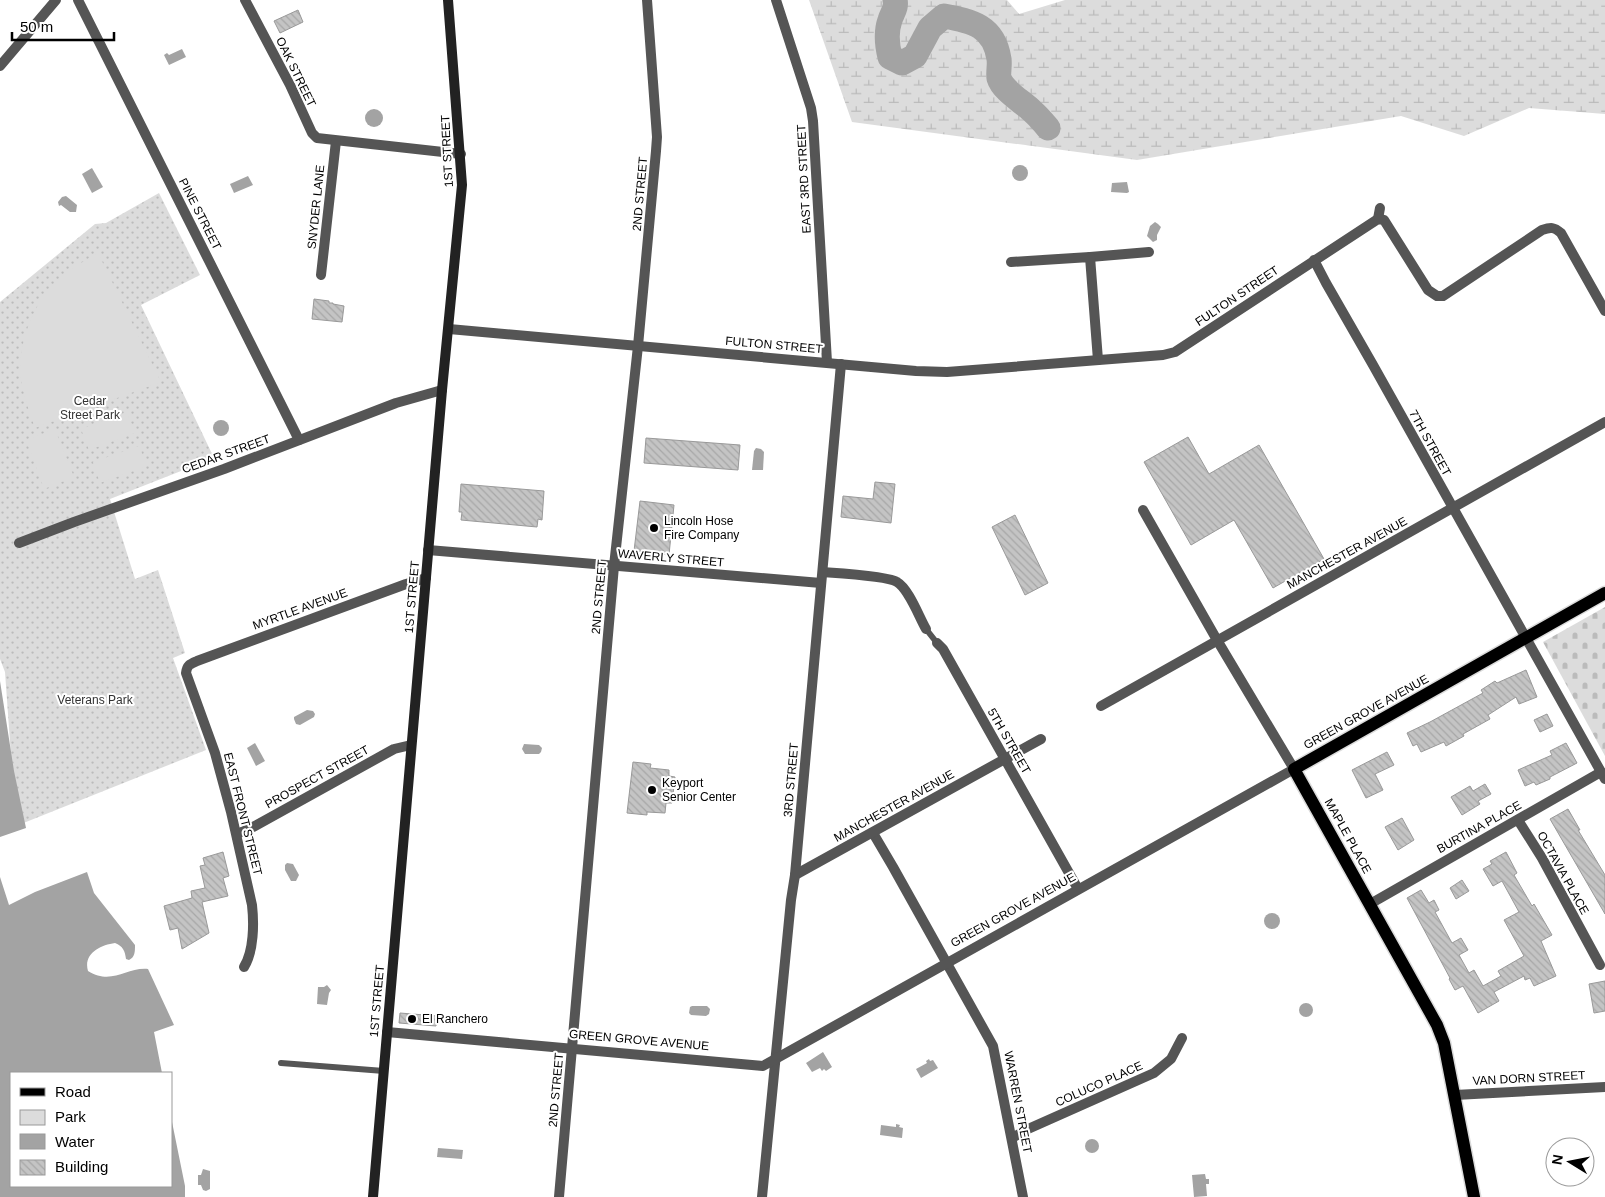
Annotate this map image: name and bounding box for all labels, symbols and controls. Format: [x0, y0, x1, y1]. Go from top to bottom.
scale bar [12, 10, 115, 42]
text: 50 m [20, 18, 53, 35]
street label: OAK STREET [273, 35, 319, 110]
street label: 1ST STREET [438, 114, 456, 188]
street label: EAST 3RD STREET [794, 123, 814, 234]
street label: 2ND STREET [630, 156, 650, 232]
street label: SNYDER LANE [305, 164, 327, 250]
street label: PINE STREET [176, 176, 224, 253]
street label: FULTON STREET [1193, 263, 1282, 329]
street label: FULTON STREET [725, 334, 824, 356]
park label: Cedar Street Park [60, 394, 121, 422]
street label: 7TH STREET [1406, 408, 1454, 479]
street label: CEDAR STREET [180, 431, 273, 476]
place label: Lincoln Hose Fire Company [664, 514, 739, 542]
street label: MANCHESTER AVENUE [1285, 514, 1409, 592]
marker: Lincoln Hose Fire Company [648, 522, 660, 534]
street label: WAVERLY STREET [617, 546, 726, 570]
street label: 2ND STREET [589, 559, 609, 635]
street label: 1ST STREET [402, 560, 422, 634]
street label: MYRTLE AVENUE [251, 585, 349, 633]
street label: GREEN GROVE AVENUE [1301, 672, 1431, 752]
park label: Veterans Park [57, 693, 134, 707]
street label: 5TH STREET [985, 706, 1034, 777]
street label: PROSPECT STREET [263, 742, 372, 811]
street label: 3RD STREET [781, 742, 801, 818]
street label: EAST FRONT STREET [221, 751, 265, 878]
street label: MANCHESTER AVENUE [832, 767, 956, 845]
place label: Keyport Senior Center [662, 776, 736, 804]
marker: Keyport Senior Center [646, 784, 658, 796]
street label: MAPLE PLACE [1322, 796, 1374, 876]
street label: BURTINA PLACE [1434, 798, 1524, 856]
street label: OCTAVIA PLACE [1534, 829, 1592, 917]
street label: GREEN GROVE AVENUE [948, 870, 1078, 950]
street label: 1ST STREET [367, 964, 387, 1038]
place label: El Ranchero [422, 1012, 488, 1026]
marker: El Ranchero [406, 1013, 418, 1025]
street label: GREEN GROVE AVENUE [568, 1027, 710, 1053]
street label: WARREN STREET [1001, 1050, 1035, 1155]
street label: 2ND STREET [546, 1052, 566, 1128]
street label: COLUCO PLACE [1053, 1058, 1145, 1110]
street label: VAN DORN STREET [1472, 1068, 1587, 1088]
legend [10, 1072, 172, 1187]
text: Road [55, 1083, 91, 1100]
text: Park [55, 1108, 86, 1125]
text: Water [55, 1133, 94, 1150]
north arrow [1545, 1137, 1595, 1187]
text: N [1548, 1153, 1566, 1166]
text: Building [55, 1158, 108, 1175]

